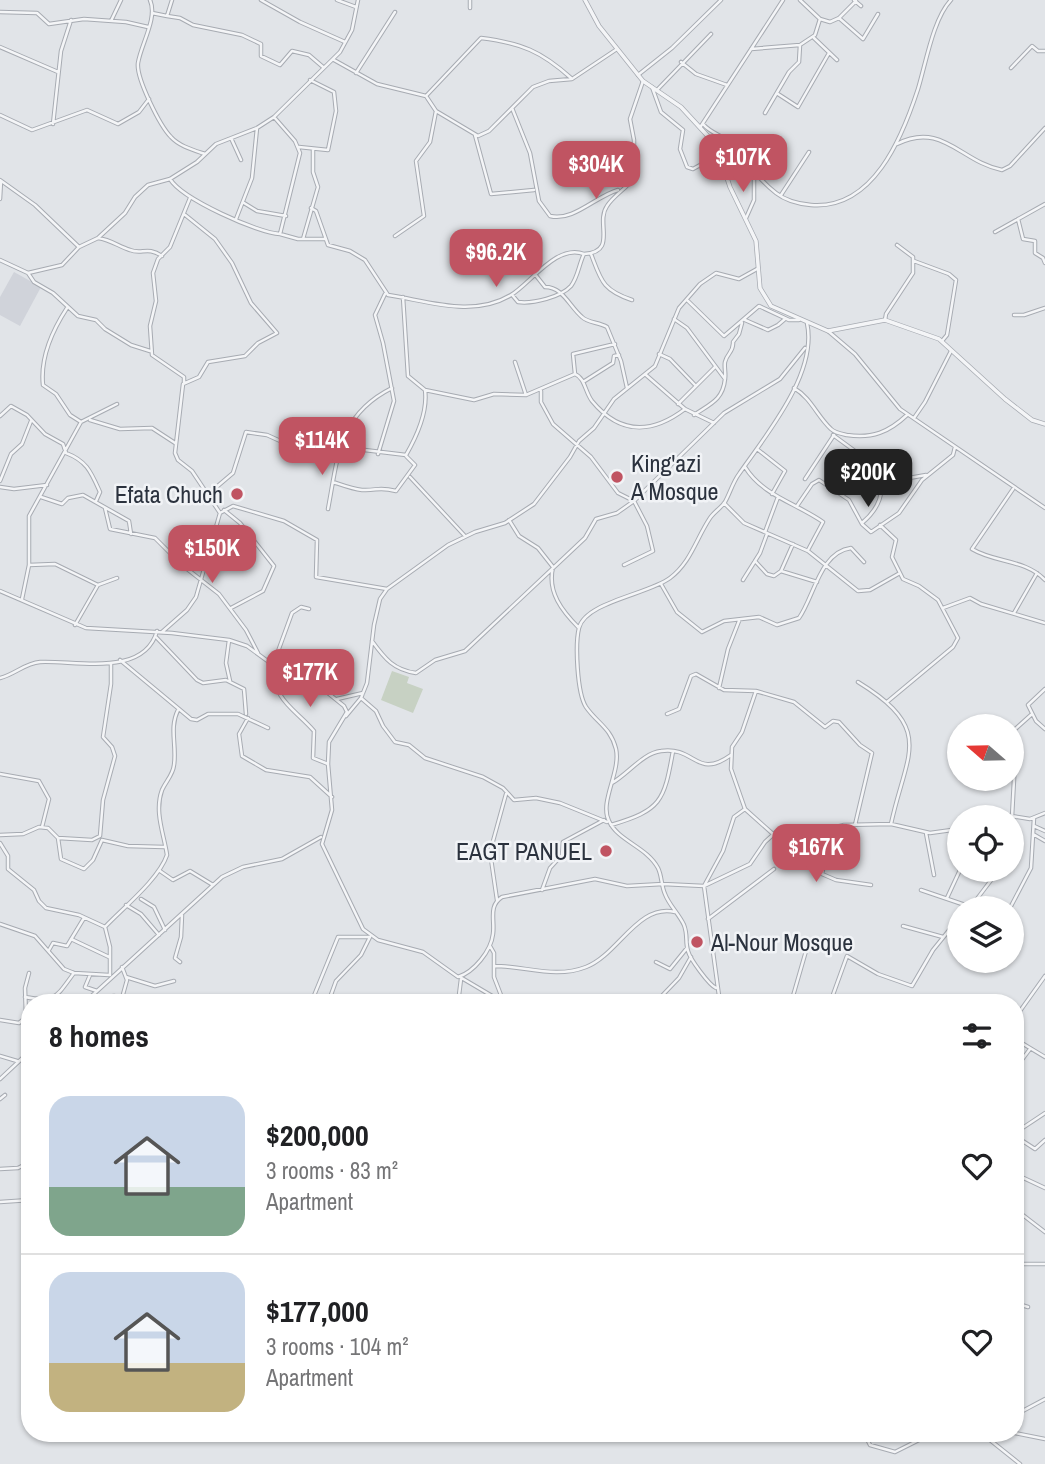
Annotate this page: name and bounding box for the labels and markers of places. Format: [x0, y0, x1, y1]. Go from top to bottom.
pin: $107K [694, 134, 792, 194]
pin: $304K [547, 142, 645, 201]
pin: $96.2K [439, 230, 553, 289]
pin: $114K [273, 418, 371, 477]
place label: King'azi A Mosque [630, 447, 719, 507]
pin: $200K [819, 449, 917, 509]
marker: King'azi A Mosque [609, 469, 625, 485]
place label: Efata Chuch [115, 478, 223, 510]
marker: Efata Chuch [229, 486, 245, 502]
pin: $150K [163, 526, 261, 585]
pin: $177K [261, 650, 359, 709]
pin: $167K [767, 824, 865, 884]
place label: EAGT PANUEL [456, 835, 592, 867]
marker: EAGT PANUEL [598, 843, 614, 859]
place label: Al-Nour Mosque [710, 926, 853, 958]
marker: Al-Nour Mosque [689, 934, 705, 950]

